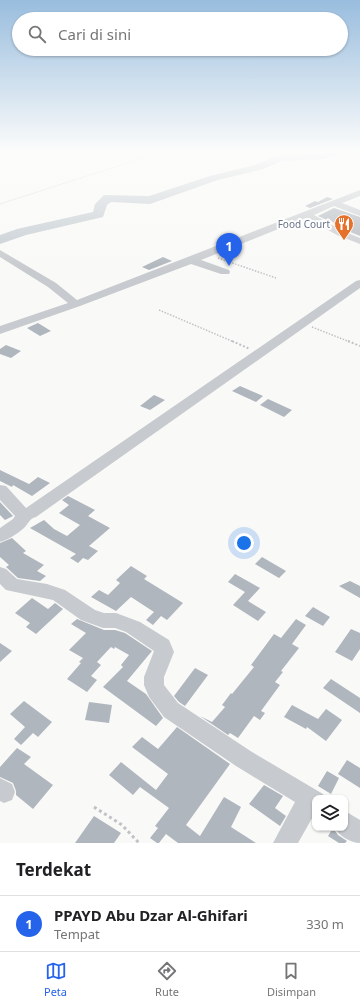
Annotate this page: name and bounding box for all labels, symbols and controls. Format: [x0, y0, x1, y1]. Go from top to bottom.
search box [12, 12, 348, 56]
icon: search [26, 23, 48, 45]
text: Cari di sini [58, 24, 131, 44]
restaurant icon: Food Court [333, 213, 355, 241]
place label: Food Court [278, 217, 330, 231]
pin: 1 [216, 233, 242, 266]
your location [234, 533, 254, 553]
map controls [312, 795, 348, 831]
button: layers [312, 795, 348, 831]
text: Terdekat [16, 858, 91, 881]
text: PPAYD Abu Dzar Al-Ghifari [54, 905, 248, 925]
text: 1 [25, 915, 33, 933]
text: 330 m [306, 915, 344, 933]
text: Tempat [54, 925, 100, 943]
tab: Peta [44, 960, 67, 999]
tab: Rute [155, 960, 179, 999]
tab: Disimpan [267, 960, 316, 999]

